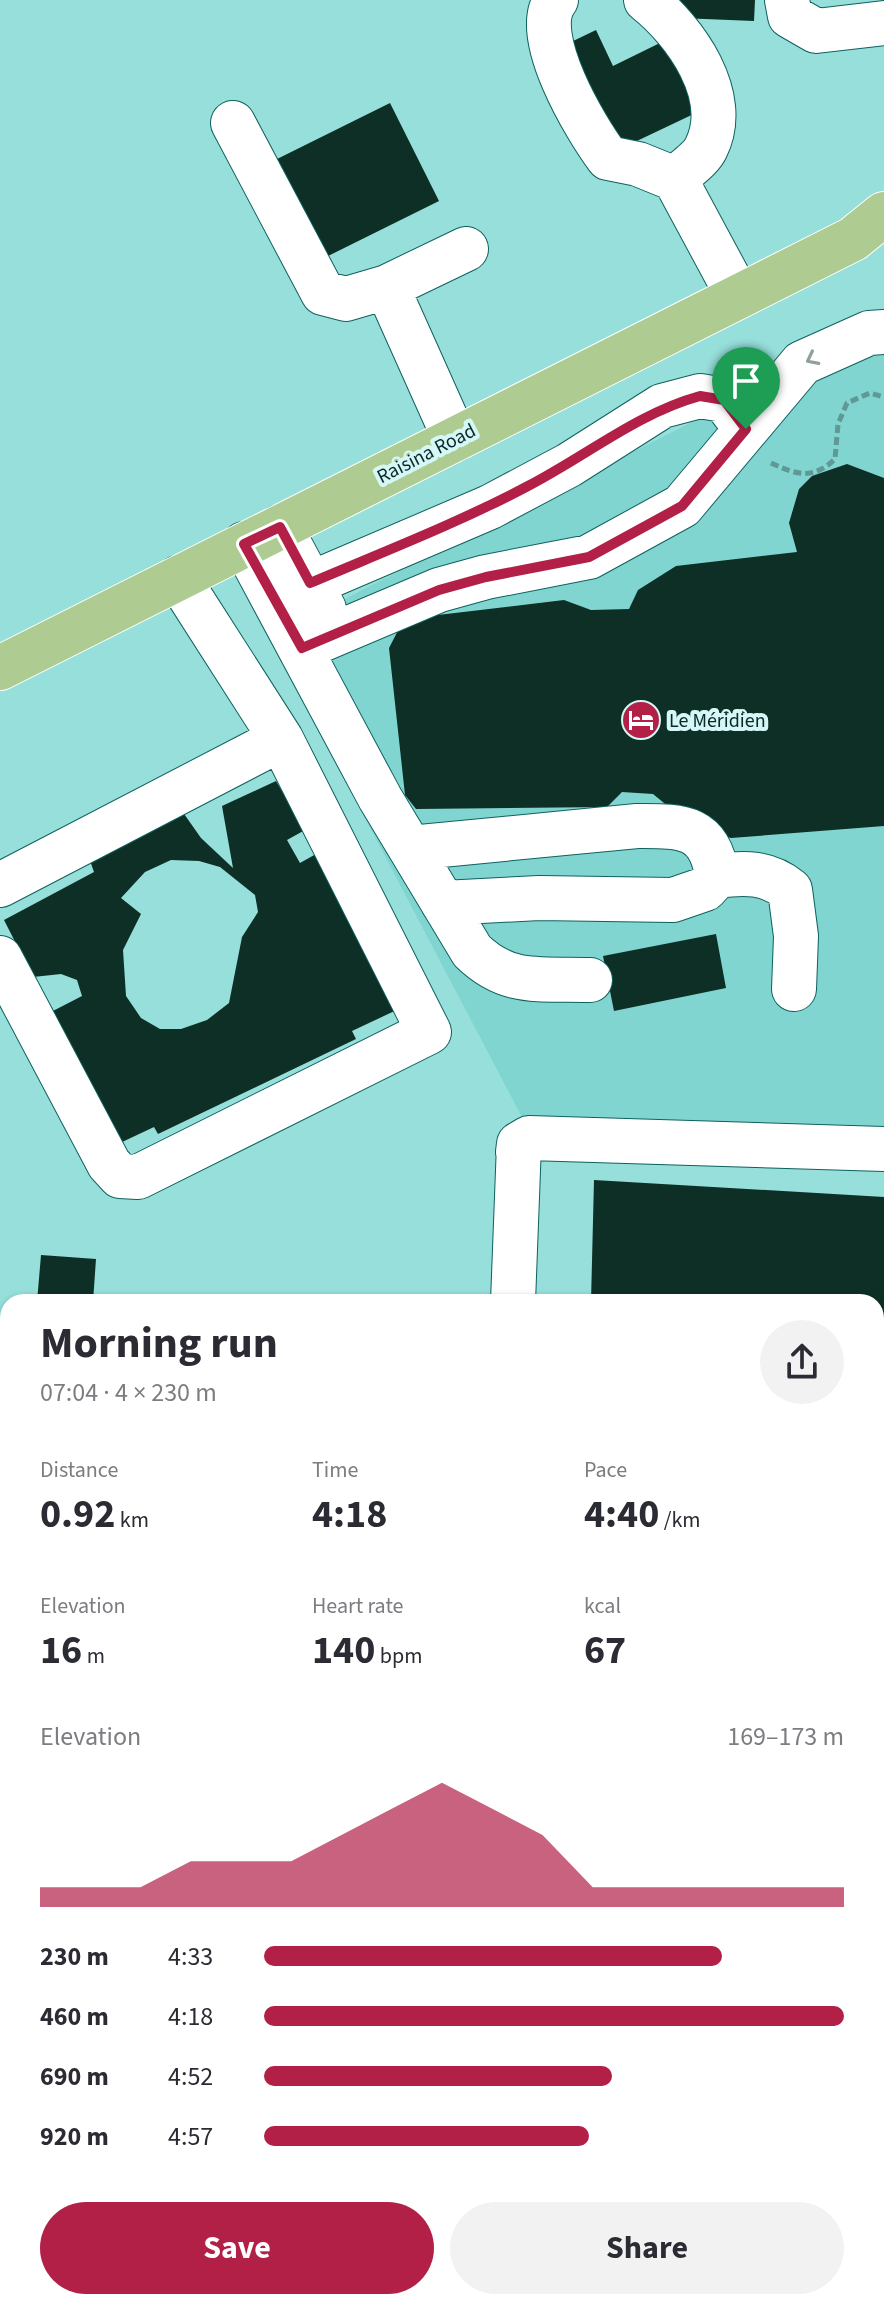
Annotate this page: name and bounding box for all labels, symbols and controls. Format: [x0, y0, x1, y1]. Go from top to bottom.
pin [712, 347, 780, 429]
one-way arrow [806, 350, 820, 365]
icon: arrive [724, 359, 768, 403]
street label: Raisina Road [372, 417, 481, 491]
hotel icon: Le Méridien [620, 699, 662, 741]
place label: Le Méridien [669, 707, 766, 735]
text: Morning run [40, 1312, 278, 1375]
button: share [760, 1320, 844, 1404]
text: 07:04 · 4 × 230 m [40, 1374, 217, 1411]
text: Distance [40, 1454, 118, 1486]
text: Time [312, 1454, 358, 1486]
text: Pace [584, 1454, 627, 1486]
text: 0.92 [40, 1486, 115, 1543]
text: 4:18 [312, 1486, 387, 1543]
text: 4:40 [584, 1486, 659, 1543]
text: km [115, 1504, 149, 1536]
text: /km [659, 1504, 701, 1536]
text: Elevation [40, 1590, 126, 1622]
text: Heart rate [312, 1590, 403, 1622]
text: kcal [584, 1590, 621, 1622]
text: 16 [40, 1622, 82, 1679]
text: 140 [312, 1622, 375, 1679]
text: 67 [584, 1622, 626, 1679]
text: m [82, 1640, 105, 1672]
text: bpm [375, 1640, 422, 1672]
text: Elevation [40, 1718, 141, 1755]
text: 169–173 m [727, 1718, 844, 1755]
text: 230 m [40, 1938, 109, 1975]
text: 4:33 [168, 1938, 213, 1975]
text: 460 m [40, 1998, 109, 2035]
text: 4:18 [168, 1998, 213, 2035]
text: 690 m [40, 2058, 109, 2095]
text: 4:52 [168, 2058, 213, 2095]
text: 920 m [40, 2118, 109, 2155]
text: 4:57 [168, 2118, 213, 2155]
button: Save [40, 2202, 434, 2294]
button: Share [450, 2202, 844, 2294]

